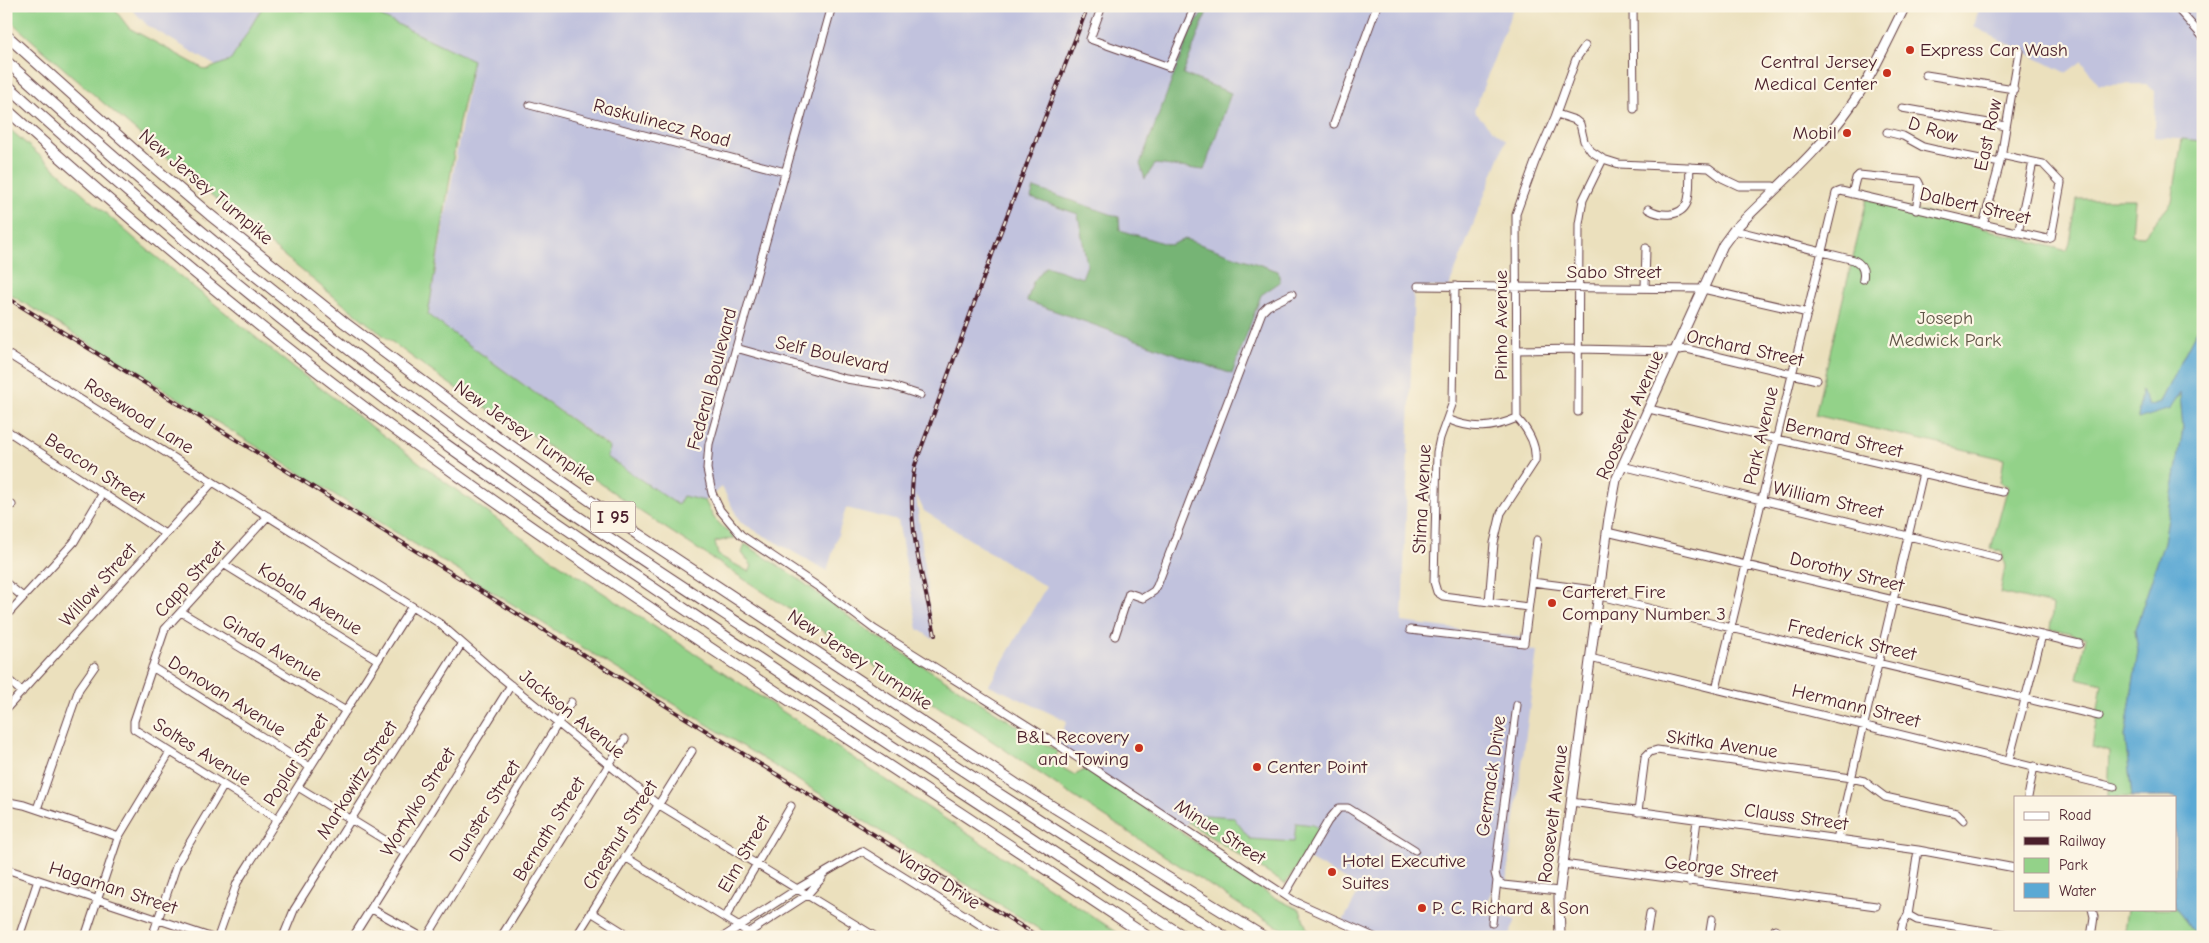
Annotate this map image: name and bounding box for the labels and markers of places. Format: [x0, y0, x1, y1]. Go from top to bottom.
place label: Express Car Wash [1920, 39, 2068, 61]
marker: Express Car Wash [1904, 44, 1916, 56]
place label: Central Jersey Medical Center [1754, 51, 1877, 95]
marker: Central Jersey Medical Center [1881, 67, 1893, 79]
place label: Mobil [1792, 122, 1837, 144]
marker: Mobil [1841, 127, 1853, 139]
place label: Carteret Fire Company Number 3 [1562, 581, 1726, 625]
marker: Carteret Fire Company Number 3 [1546, 597, 1558, 609]
place label: B&L Recovery and Towing [1016, 726, 1129, 770]
marker: B&L Recovery and Towing [1133, 742, 1145, 754]
place label: Center Point [1267, 756, 1368, 778]
marker: Center Point [1251, 761, 1263, 773]
place label: Hotel Executive Suites [1342, 850, 1466, 894]
marker: Hotel Executive Suites [1326, 866, 1338, 878]
place label: P. C. Richard & Son [1432, 897, 1589, 919]
marker: P. C. Richard & Son [1416, 902, 1428, 914]

